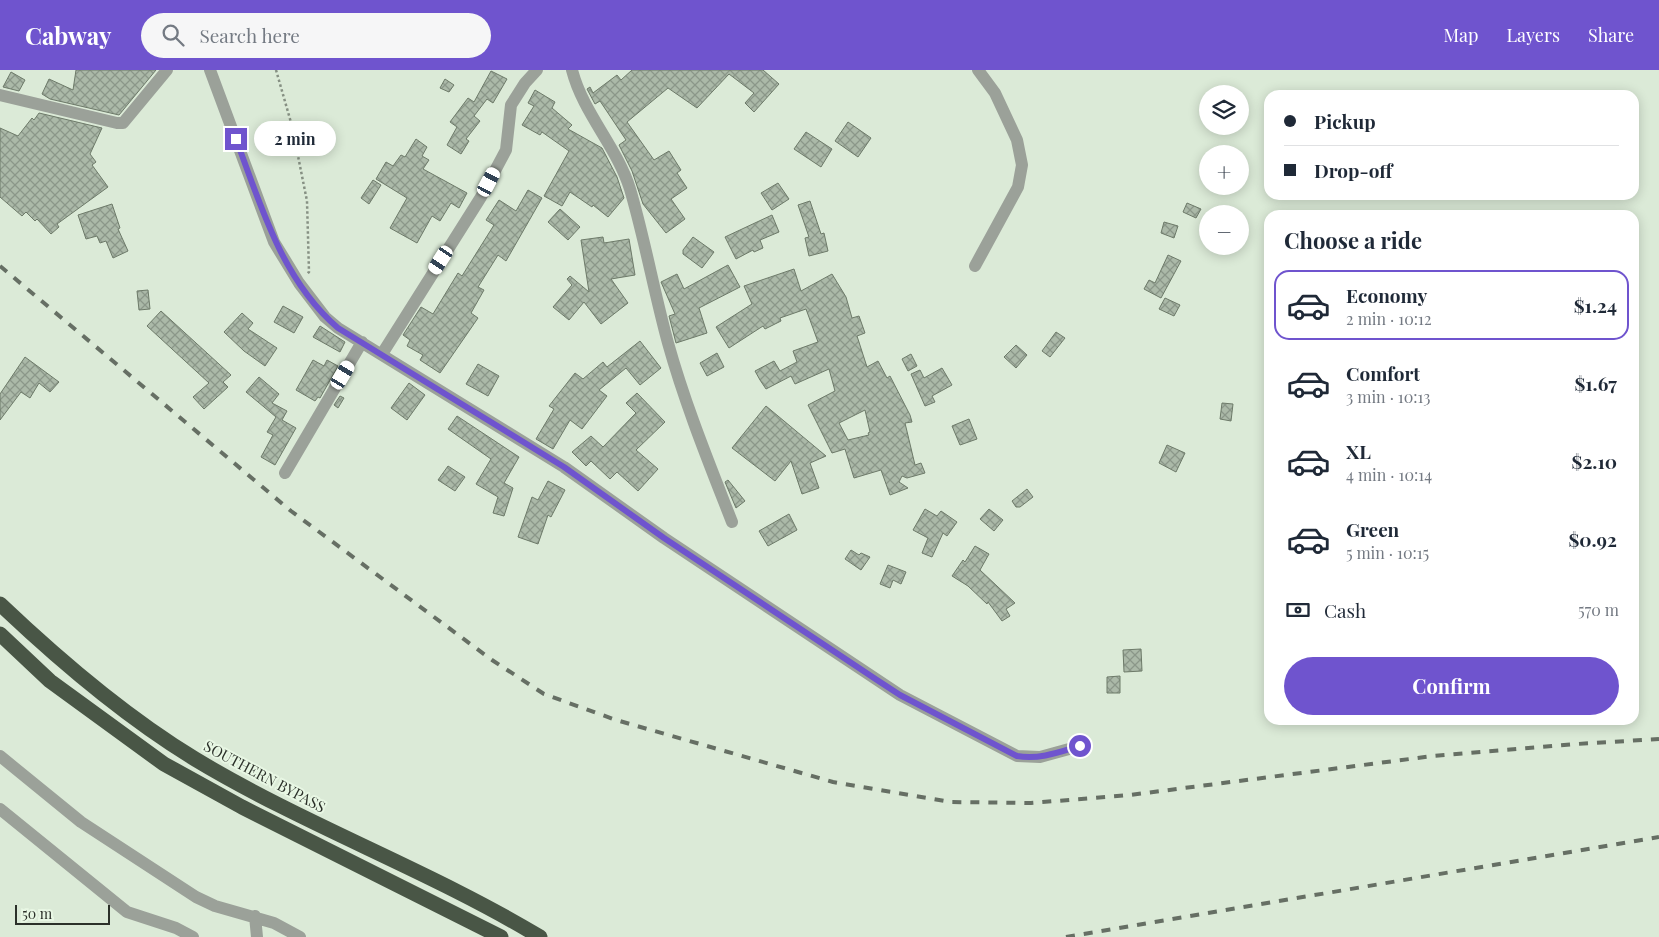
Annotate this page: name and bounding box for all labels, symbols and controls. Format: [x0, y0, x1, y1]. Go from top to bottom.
search box [141, 13, 491, 58]
text: Cabway [25, 19, 111, 51]
icon: search [159, 21, 187, 49]
text: Search here [199, 22, 300, 48]
text: Map [1443, 23, 1478, 47]
text: Layers [1506, 23, 1560, 47]
text: Share [1588, 23, 1634, 47]
map controls [1199, 85, 1249, 255]
button: layers [1199, 85, 1249, 135]
text: Pickup [1314, 108, 1376, 134]
callout: 2 min [254, 122, 336, 156]
route end [225, 128, 247, 150]
text: 2 min [274, 128, 316, 149]
button: + [1199, 145, 1249, 195]
text: Drop-off [1314, 157, 1392, 183]
car [475, 165, 502, 199]
button: − [1199, 205, 1249, 255]
text: Choose a ride [1284, 225, 1422, 255]
car [426, 243, 455, 277]
text: Economy [1346, 282, 1427, 308]
icon: car [1286, 283, 1331, 328]
text: $1.24 [1574, 292, 1617, 318]
text: 2 min · 10:12 [1346, 308, 1432, 329]
car [328, 358, 357, 392]
text: Comfort [1346, 360, 1420, 386]
icon: car [1286, 361, 1331, 406]
text: $1.67 [1574, 370, 1617, 396]
text: 3 min · 10:13 [1346, 386, 1430, 407]
text: XL [1346, 438, 1371, 464]
icon: car [1286, 439, 1331, 484]
text: $2.10 [1571, 448, 1617, 474]
text: 4 min · 10:14 [1346, 464, 1432, 485]
text: Green [1346, 516, 1399, 542]
icon: car [1286, 517, 1331, 562]
text: $0.92 [1568, 526, 1617, 552]
text: 5 min · 10:15 [1346, 542, 1429, 563]
icon: cash [1284, 596, 1312, 624]
text: Cash [1324, 597, 1366, 623]
text: 570 m [1578, 599, 1619, 620]
button: Confirm [1284, 657, 1619, 715]
street label: SOUTHERN BYPASS [201, 735, 329, 817]
route start [1069, 735, 1091, 757]
scale bar [15, 902, 110, 925]
text: 50 m [22, 904, 52, 923]

